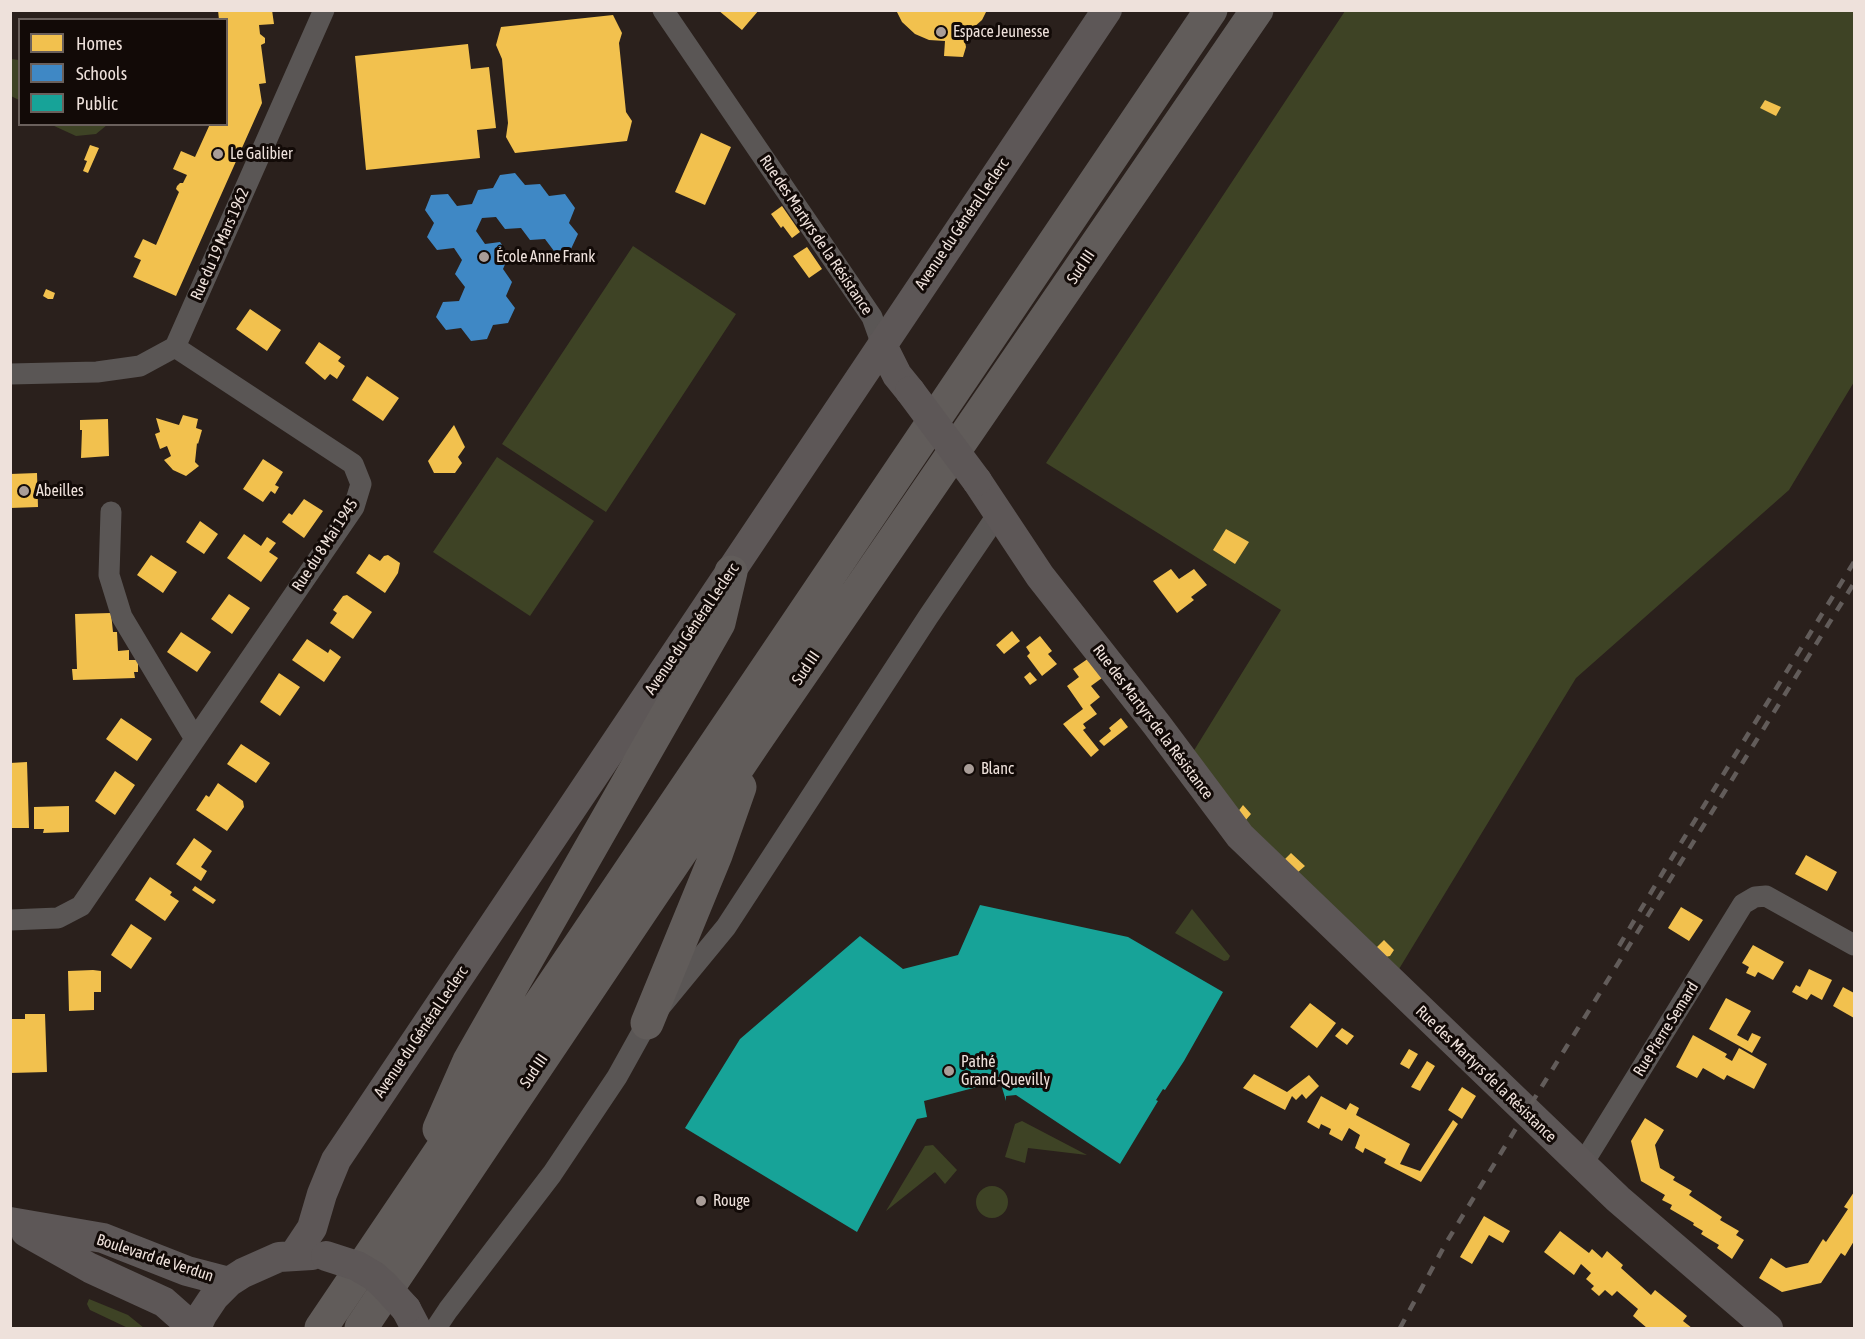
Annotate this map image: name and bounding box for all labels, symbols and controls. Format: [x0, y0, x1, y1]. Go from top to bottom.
legend [18, 18, 228, 126]
place label: Espace Jeunesse [953, 22, 1050, 42]
marker: Espace Jeunesse [934, 25, 948, 39]
text: Homes [76, 33, 122, 54]
text: Schools [76, 63, 127, 84]
text: Public [76, 93, 118, 114]
place label: Le Galibier [230, 144, 293, 164]
marker: Le Galibier [211, 147, 225, 161]
street label: Rue des Martyrs de la Résistance [755, 151, 877, 319]
street label: Avenue du Général Leclerc [911, 155, 1013, 293]
street label: Rue du 19 Mars 1962 [187, 185, 253, 303]
place label: École Anne Frank [496, 247, 595, 267]
street label: Sud III [1063, 247, 1099, 287]
marker: École Anne Frank [477, 250, 491, 264]
place label: Abeilles [36, 481, 84, 501]
marker: Abeilles [17, 484, 31, 498]
street label: Rue du 8 Mai 1945 [288, 495, 362, 595]
street label: Avenue du Général Leclerc [641, 560, 743, 698]
street label: Rue des Martyrs de la Résistance [1089, 641, 1217, 803]
street label: Sud III [788, 648, 824, 688]
place label: Blanc [981, 759, 1014, 779]
marker: Blanc [962, 762, 976, 776]
street label: Avenue du Général Leclerc [370, 963, 472, 1101]
street label: Rue Pierre Semard [1629, 978, 1703, 1080]
street label: Rue des Martyrs de la Résistance [1412, 1002, 1560, 1146]
street label: Sud III [516, 1051, 552, 1091]
place label: Pathé Grand-Quevilly [961, 1052, 1050, 1090]
marker: Pathé Grand-Quevilly [942, 1064, 956, 1078]
place label: Rouge [713, 1191, 750, 1211]
marker: Rouge [694, 1194, 708, 1208]
street label: Boulevard de Verdun [94, 1230, 216, 1286]

